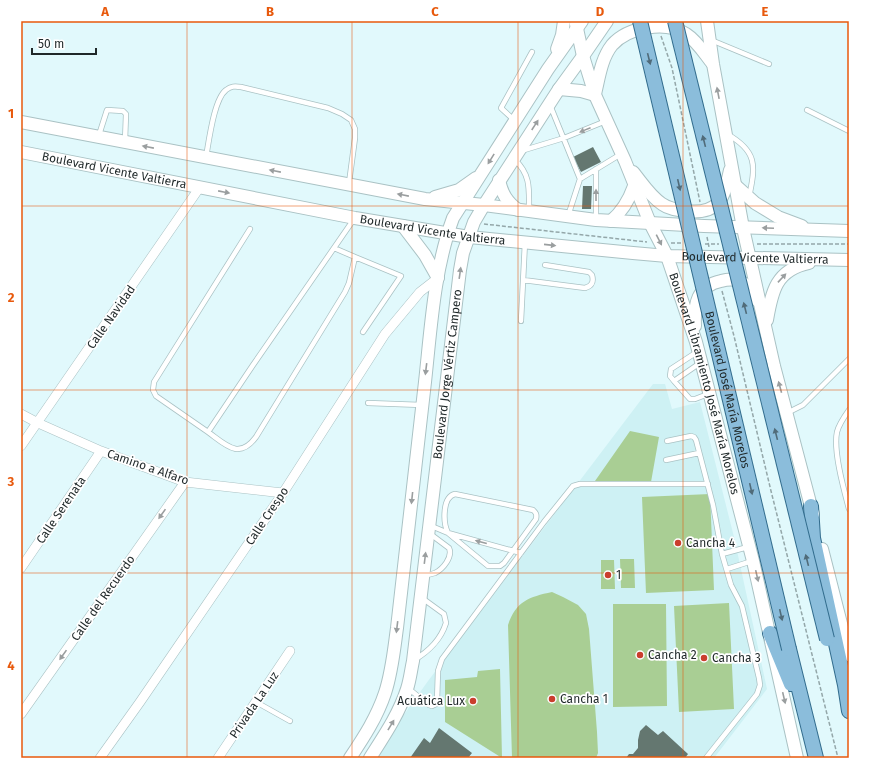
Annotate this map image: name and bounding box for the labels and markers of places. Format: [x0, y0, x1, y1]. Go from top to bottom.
place label: Cancha 4 [686, 536, 736, 550]
marker: Cancha 4 [673, 538, 683, 548]
place label: 1 [616, 568, 621, 582]
marker: 1 [603, 570, 613, 580]
place label: Cancha 2 [648, 648, 697, 662]
marker: Cancha 2 [635, 650, 645, 660]
place label: Cancha 3 [712, 651, 761, 665]
marker: Cancha 3 [699, 653, 709, 663]
place label: Cancha 1 [560, 692, 608, 706]
place label: Acuática Lux [397, 694, 465, 708]
marker: Cancha 1 [547, 694, 557, 704]
marker: Acuática Lux [468, 696, 478, 706]

